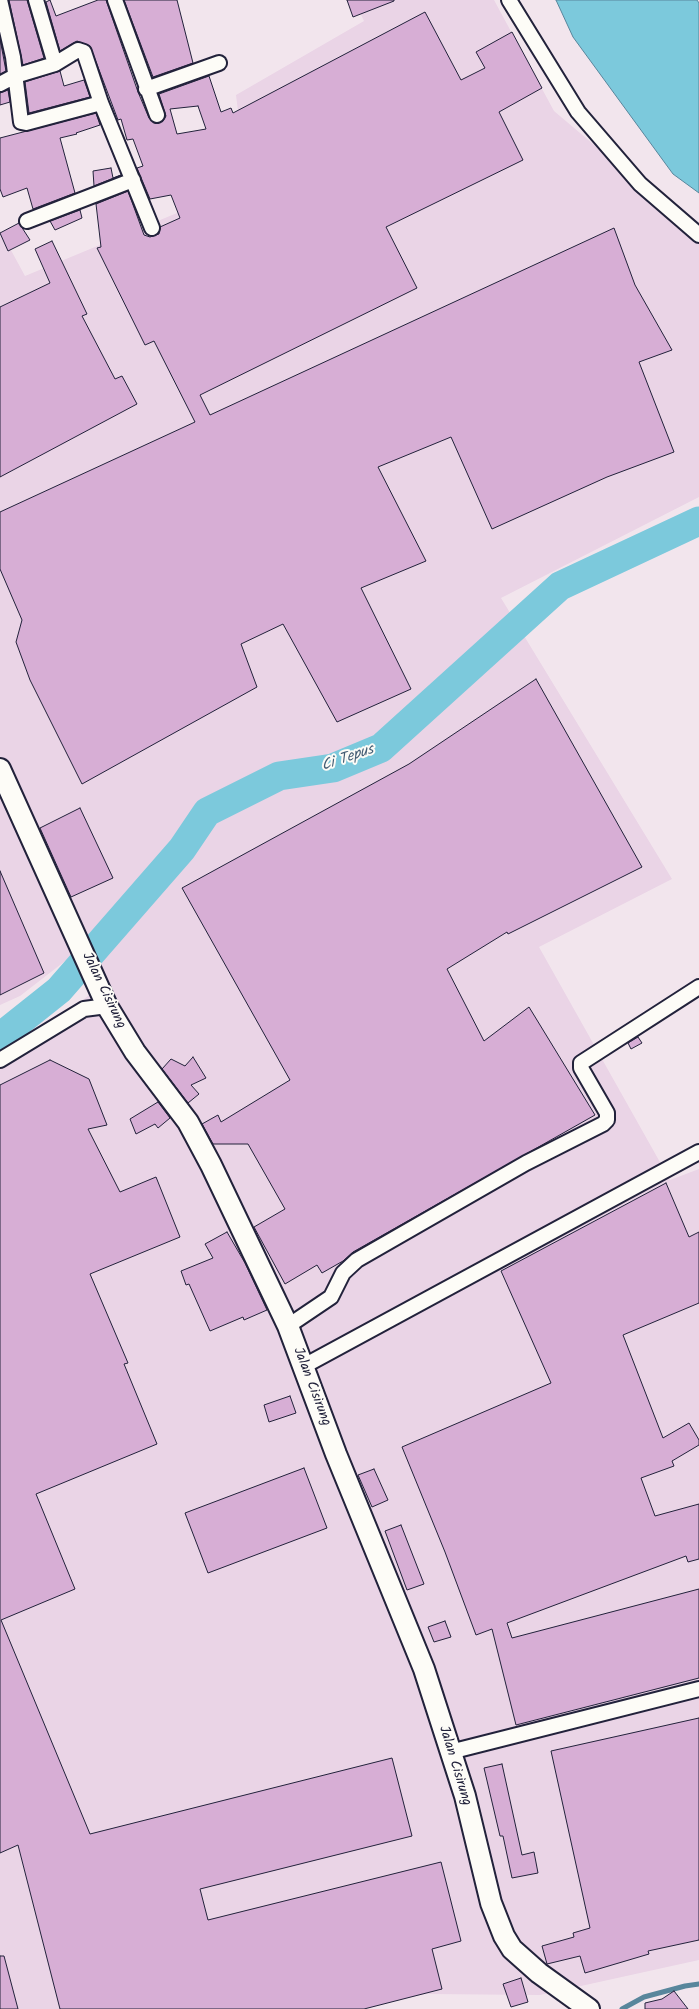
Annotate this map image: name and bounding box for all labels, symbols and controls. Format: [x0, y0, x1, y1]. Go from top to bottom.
water label: Ci Tepus [319, 742, 377, 776]
street label: Jalan Cisirung [77, 950, 129, 1032]
street label: Jalan Cisirung [288, 1345, 334, 1429]
street label: Jalan Cisirung [434, 1724, 474, 1808]

